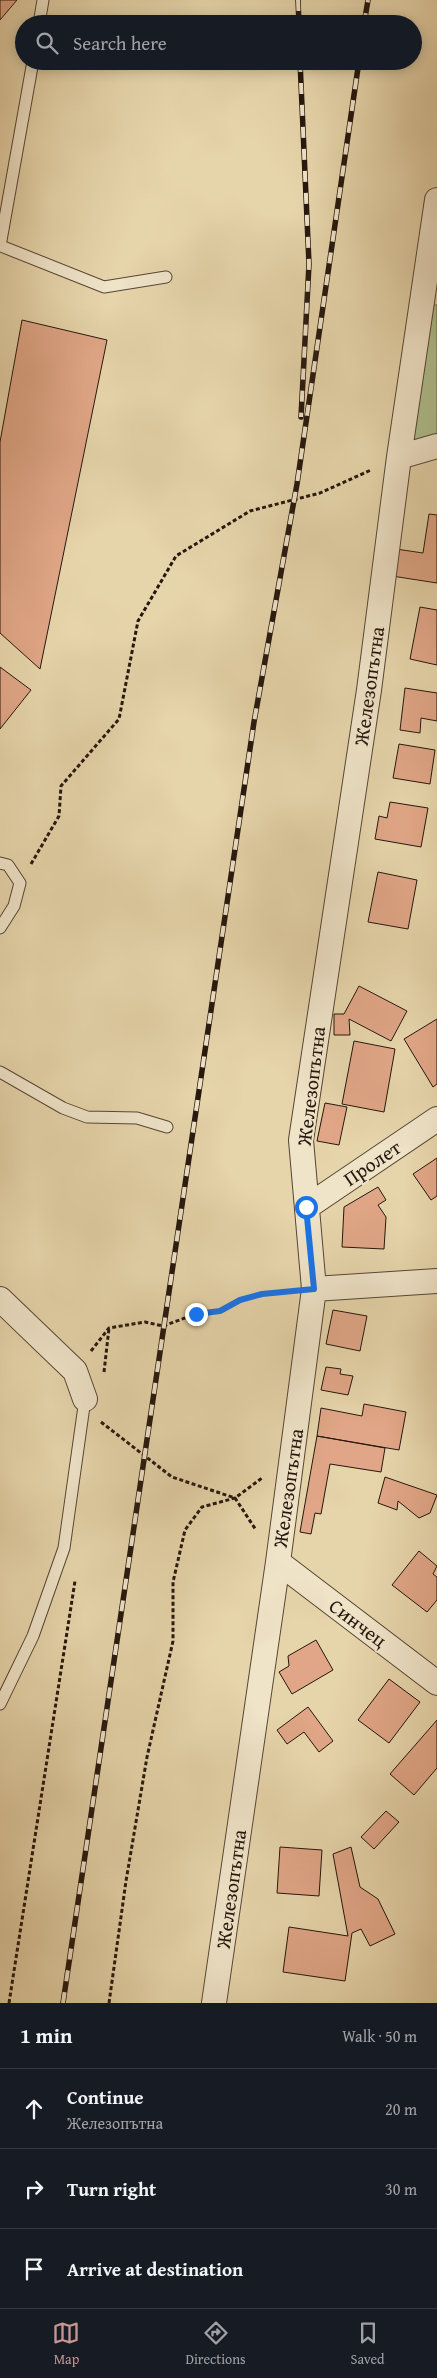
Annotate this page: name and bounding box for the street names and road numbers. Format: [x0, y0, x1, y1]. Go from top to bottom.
street label: Железопътна [346, 624, 391, 748]
street label: Железопътна [289, 1024, 332, 1148]
street label: Пролет [337, 1132, 407, 1192]
street label: Железопътна [265, 1426, 310, 1550]
street label: Синчец [323, 1591, 394, 1654]
street label: Железопътна [208, 1827, 253, 1951]

